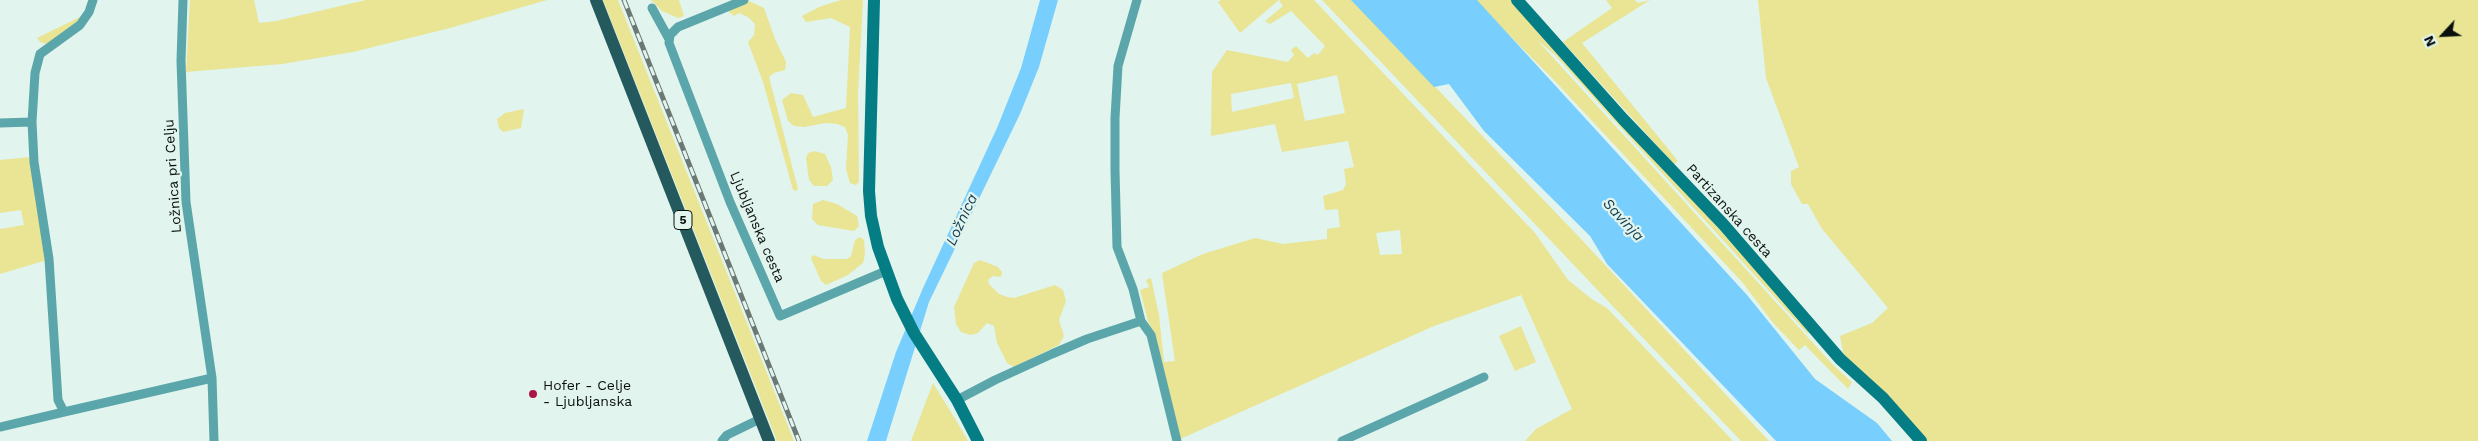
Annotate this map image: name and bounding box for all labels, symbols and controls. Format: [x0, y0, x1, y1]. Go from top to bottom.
north arrow [2418, 10, 2468, 60]
text: N [2420, 33, 2439, 49]
street label: Ložnica pri Celju [161, 118, 185, 234]
street label: Partizanska cesta [1682, 161, 1776, 261]
street label: Ljubljanska cesta [726, 169, 788, 285]
water label: Ložnica [942, 191, 982, 249]
water label: Savinja [1599, 195, 1647, 245]
road number: 5 [674, 210, 692, 230]
place label: Hofer - Celje - Ljubljanska [543, 378, 632, 411]
marker: Hofer - Celje - Ljubljanska [527, 388, 539, 400]

